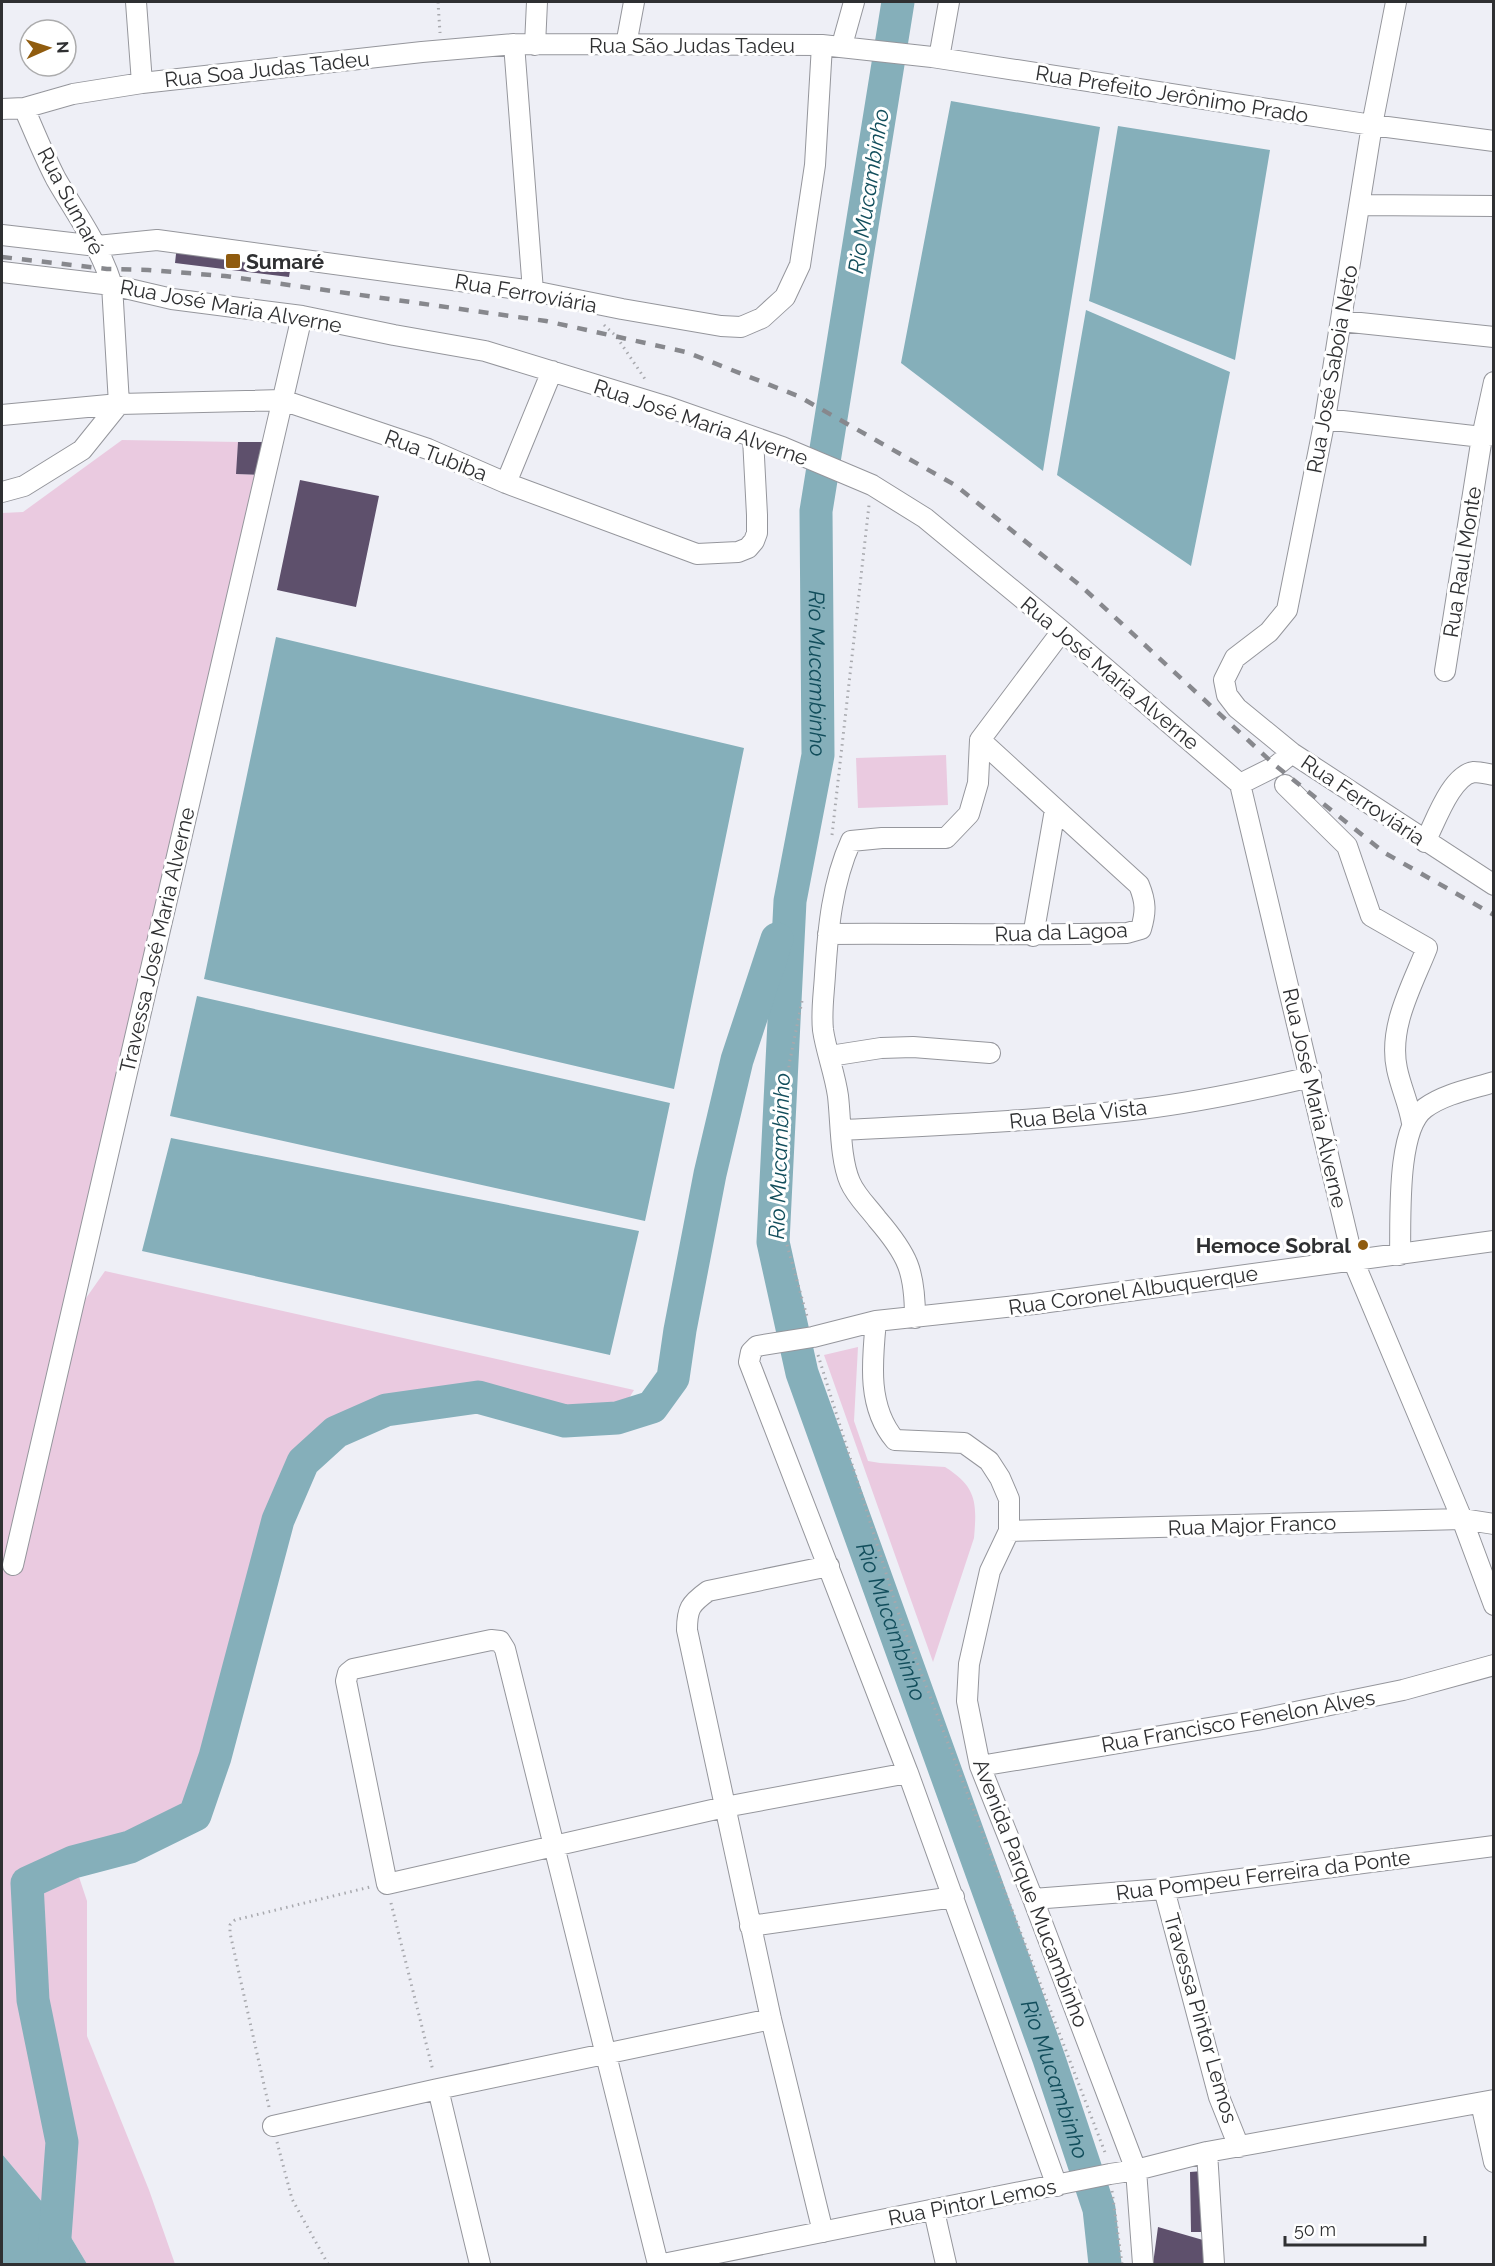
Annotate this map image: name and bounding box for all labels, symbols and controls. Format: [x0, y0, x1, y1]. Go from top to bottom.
north arrow [18, 18, 78, 78]
street label: Rua São Judas Tadeu [589, 33, 795, 58]
text: N [53, 41, 72, 54]
street label: Rua Soa Judas Tadeu [163, 46, 371, 92]
street label: Rua Prefeito Jerônimo Prado [1034, 60, 1310, 128]
water label: Rio Mucambinho [842, 107, 894, 275]
street label: Rua Sumaré [32, 143, 110, 259]
place label: Sumaré [246, 249, 324, 274]
marker: Sumaré [224, 252, 242, 270]
street label: Rua José Saboia Neto [1301, 263, 1363, 475]
street label: Rua Ferroviária [453, 268, 599, 318]
street label: Rua José Maria Alverne [118, 274, 344, 338]
street label: Rua José Maria Alverne [591, 374, 811, 470]
street label: Rua Tubiba [381, 424, 491, 486]
street label: Rua Raul Monte [1438, 485, 1486, 639]
water label: Rio Mucambinho [804, 590, 831, 757]
street label: Rua José Maria Alverne [1016, 591, 1204, 755]
street label: Rua Ferroviária [1296, 749, 1430, 851]
street label: Travessa José Maria Alverne [114, 805, 200, 1075]
street label: Rua da Lagoa [994, 917, 1128, 947]
street label: Rua José Maria Álverne [1278, 986, 1352, 1210]
water label: Rio Mucambinho [763, 1072, 795, 1240]
street label: Rua Bela Vista [1008, 1094, 1148, 1134]
place label: Hemoce Sobral [1196, 1233, 1351, 1258]
marker: Hemoce Sobral [1356, 1238, 1370, 1252]
street label: Rua Coronel Albuquerque [1007, 1260, 1259, 1320]
street label: Rua Major Franco [1167, 1510, 1337, 1540]
water label: Rio Mucambinho [851, 1539, 932, 1704]
street label: Rua Francisco Fenelon Alves [1099, 1685, 1377, 1757]
street label: Avenida Parque Mucambinho [968, 1755, 1094, 2031]
street label: Rua Pompeu Ferreira da Ponte [1114, 1845, 1412, 1905]
street label: Travessa Pintor Lemos [1159, 1910, 1243, 2126]
water label: Rio Mucambinho [1016, 1996, 1094, 2162]
street label: Rua Pintor Lemos [886, 2173, 1058, 2231]
scale bar [1285, 2209, 1424, 2247]
text: 50 m [1294, 2219, 1336, 2240]

